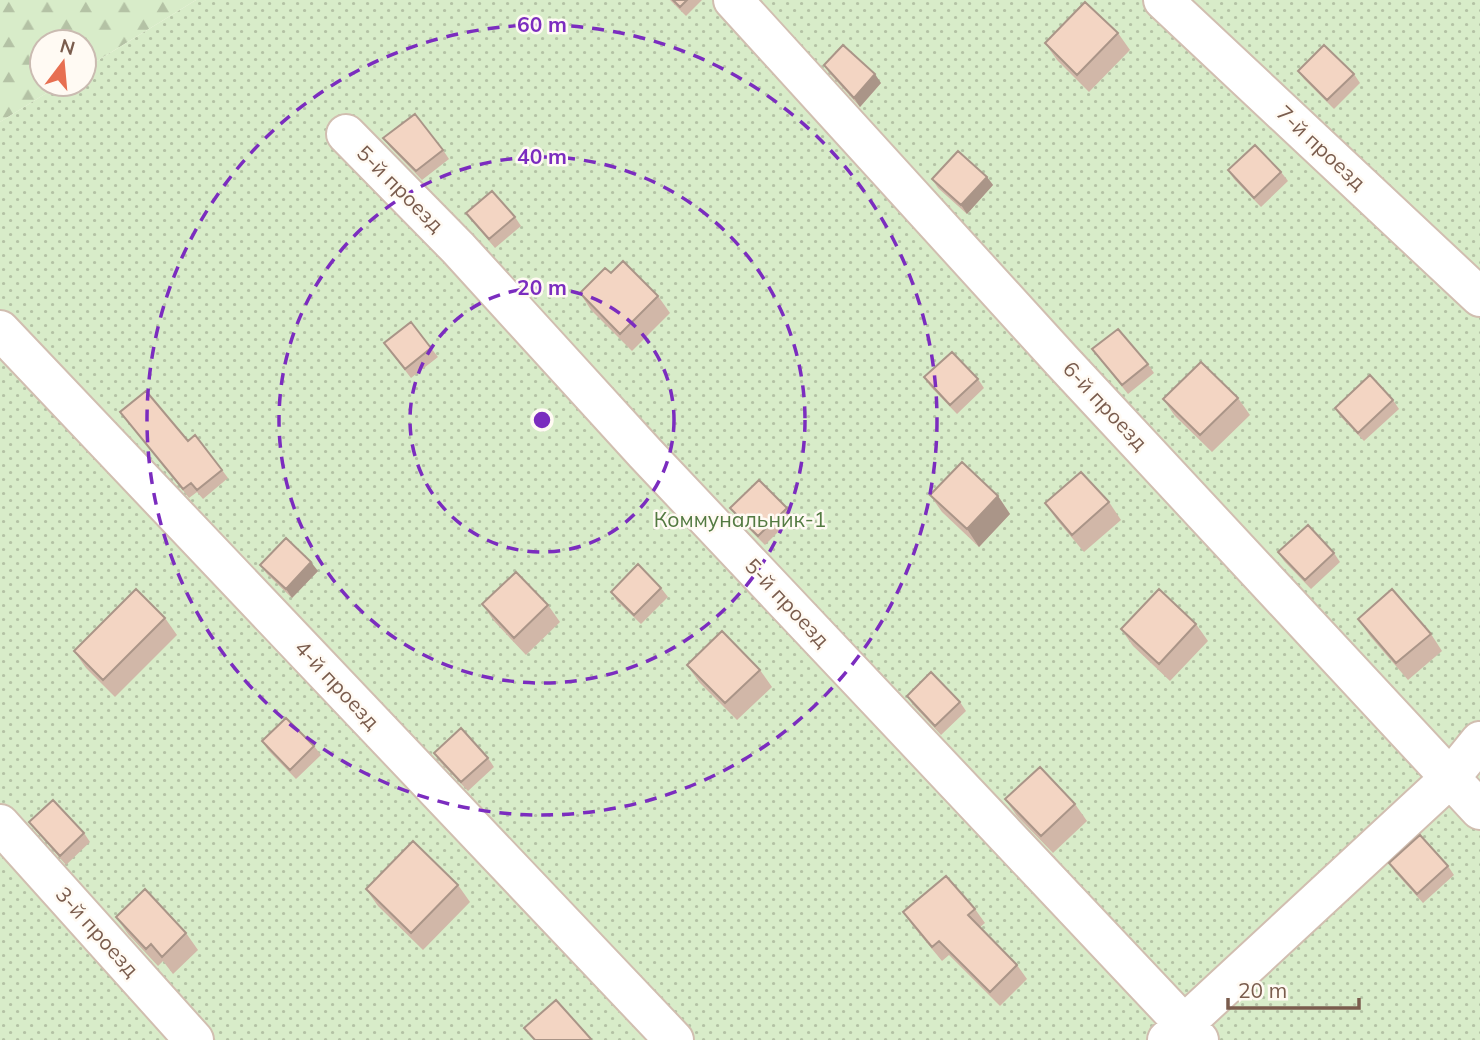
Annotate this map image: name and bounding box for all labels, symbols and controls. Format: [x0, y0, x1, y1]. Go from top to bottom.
text: 60 m [517, 11, 567, 37]
north arrow [28, 28, 98, 98]
text: N [57, 33, 78, 60]
street label: 7-й проезд [1272, 99, 1372, 195]
street label: 5-й проезд [352, 139, 450, 237]
text: 40 m [517, 143, 567, 169]
text: 20 m [517, 274, 567, 300]
street label: 6-й проезд [1058, 355, 1154, 455]
centre of rings [530, 408, 554, 432]
park label: Коммунальник-1 [654, 506, 826, 532]
street label: 5-й проезд [740, 552, 836, 652]
street label: 4-й проезд [290, 634, 386, 734]
street label: 3-й проезд [50, 881, 145, 982]
scale bar [1228, 967, 1359, 1011]
text: 20 m [1238, 977, 1287, 1003]

